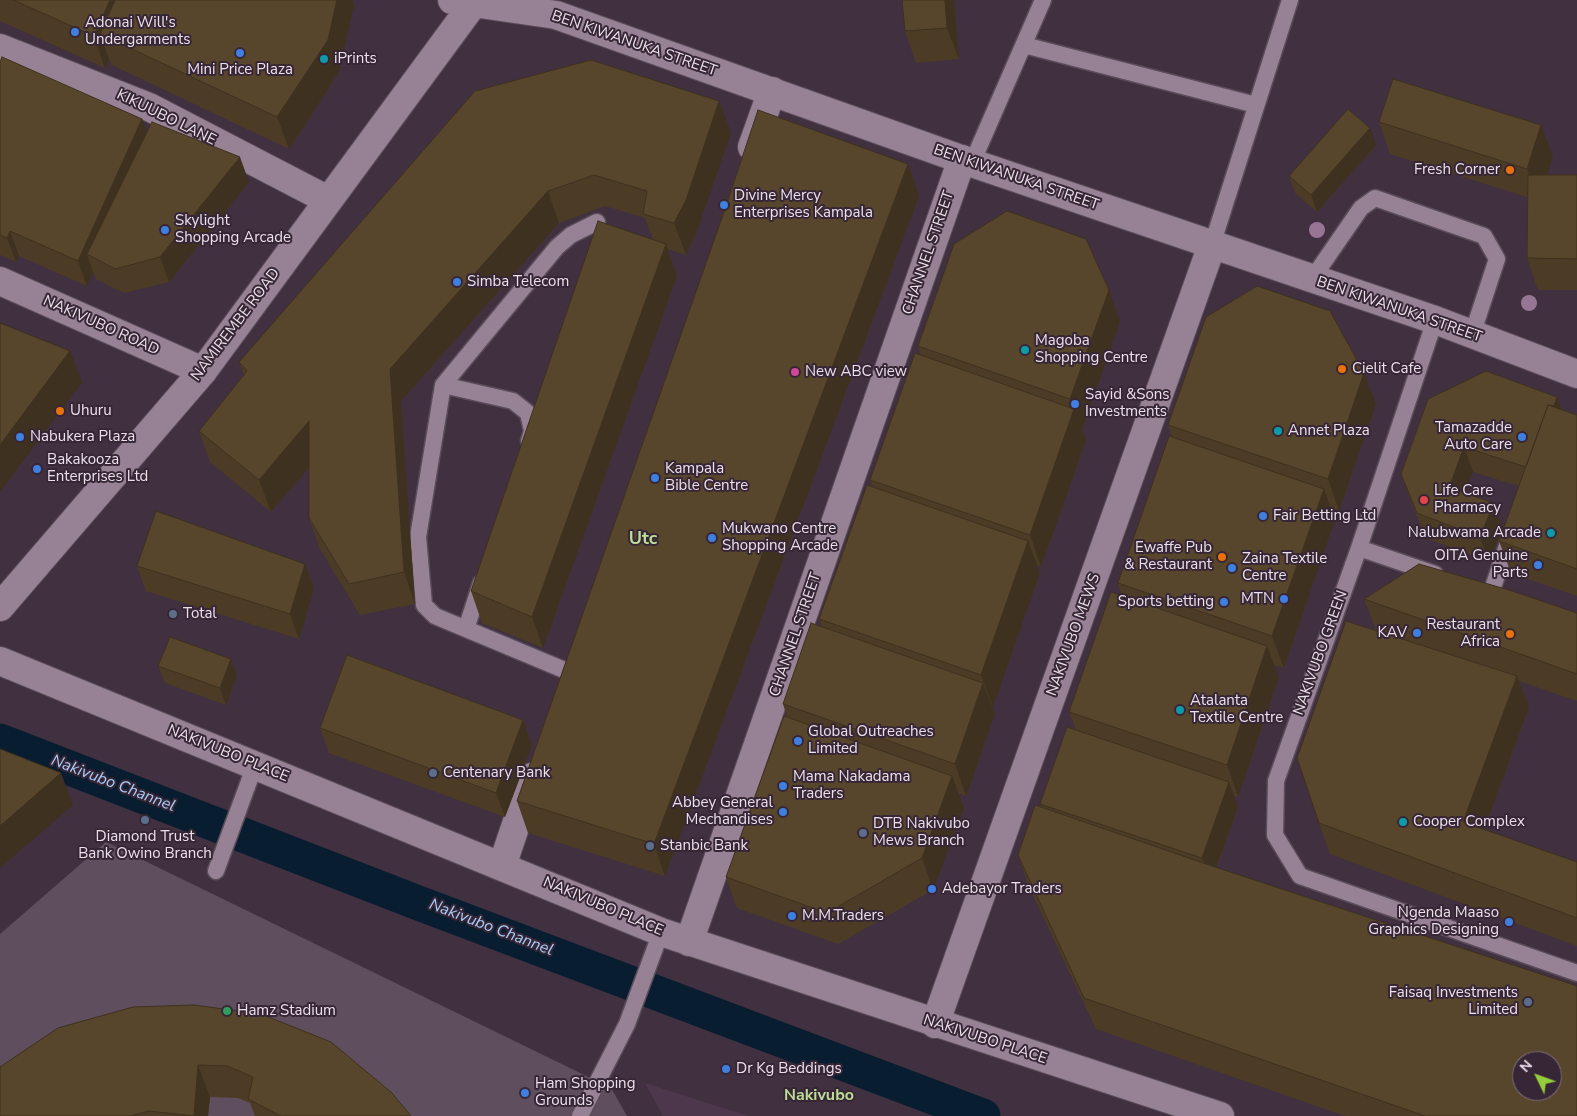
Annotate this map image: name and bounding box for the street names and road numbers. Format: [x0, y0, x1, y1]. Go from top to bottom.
street label: BEN KIWANUKA STREET [549, 7, 719, 81]
street label: KIKUUBO LANE [113, 86, 219, 150]
street label: BEN KIWANUKA STREET [931, 141, 1101, 215]
street label: CHANNEL STREET [899, 189, 959, 317]
street label: NAMIREMBE ROAD [188, 265, 284, 385]
street label: BEN KIWANUKA STREET [1314, 273, 1484, 347]
street label: NAKIVUBO ROAD [40, 292, 162, 360]
street label: CHANNEL STREET [766, 571, 826, 699]
street label: NAKIVUBO MEWS [1043, 571, 1105, 699]
street label: NAKIVUBO GREEN [1290, 588, 1352, 718]
street label: NAKIVUBO PLACE [165, 722, 291, 786]
street label: NAKIVUBO PLACE [540, 874, 666, 940]
street label: NAKIVUBO PLACE [921, 1012, 1049, 1068]

